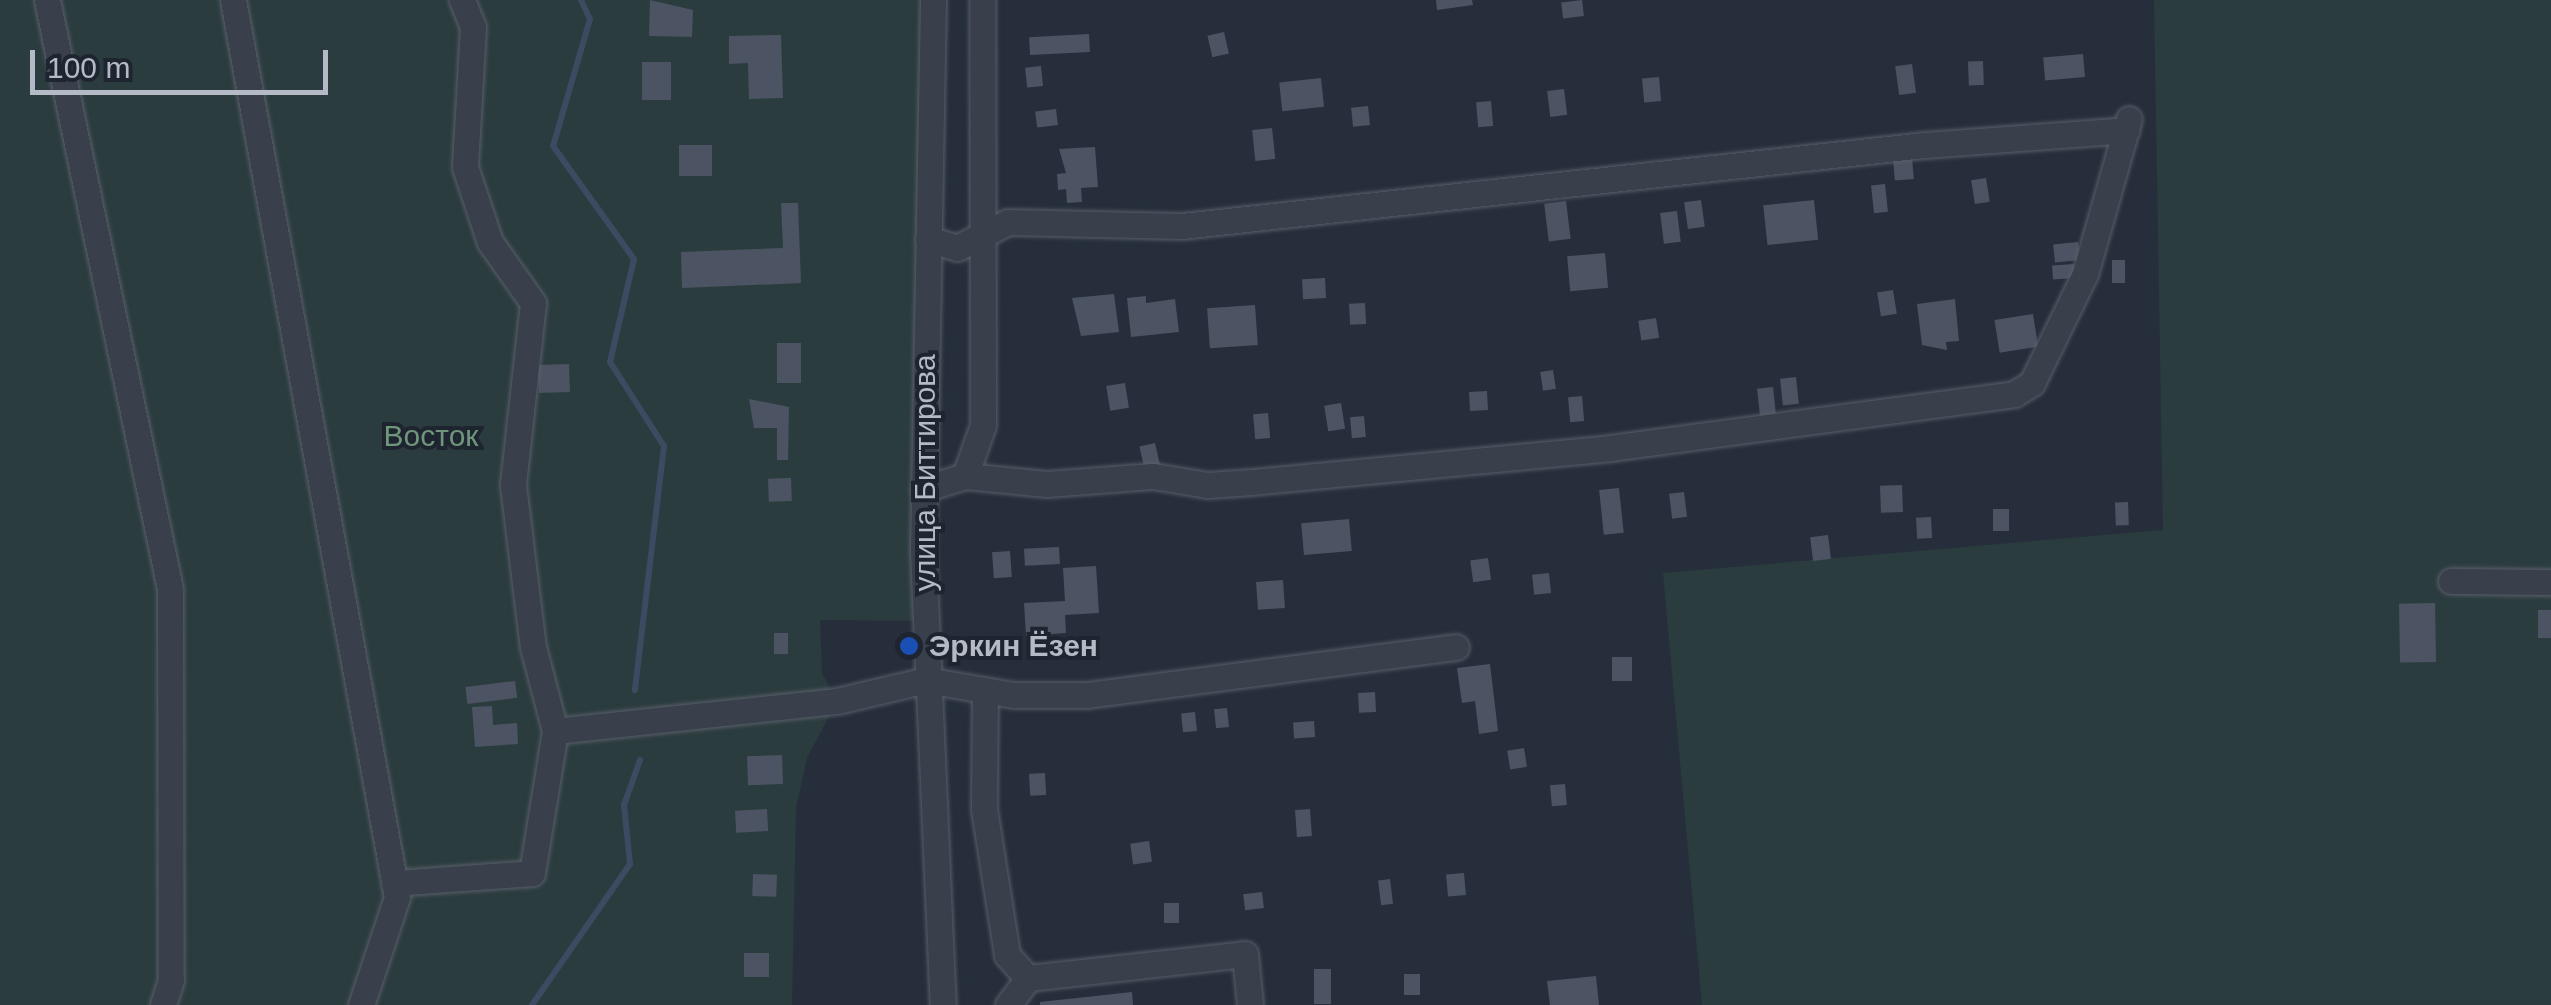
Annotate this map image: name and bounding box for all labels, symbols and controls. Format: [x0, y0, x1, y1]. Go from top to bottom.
scale bar [35, 30, 332, 92]
text: 100 m [47, 51, 130, 84]
street label: улица Биттирова [907, 354, 943, 592]
park label: Восток [384, 418, 478, 454]
place label: Эркин Ёзен [929, 628, 1098, 664]
marker: Эркин Ёзен [898, 635, 920, 657]

